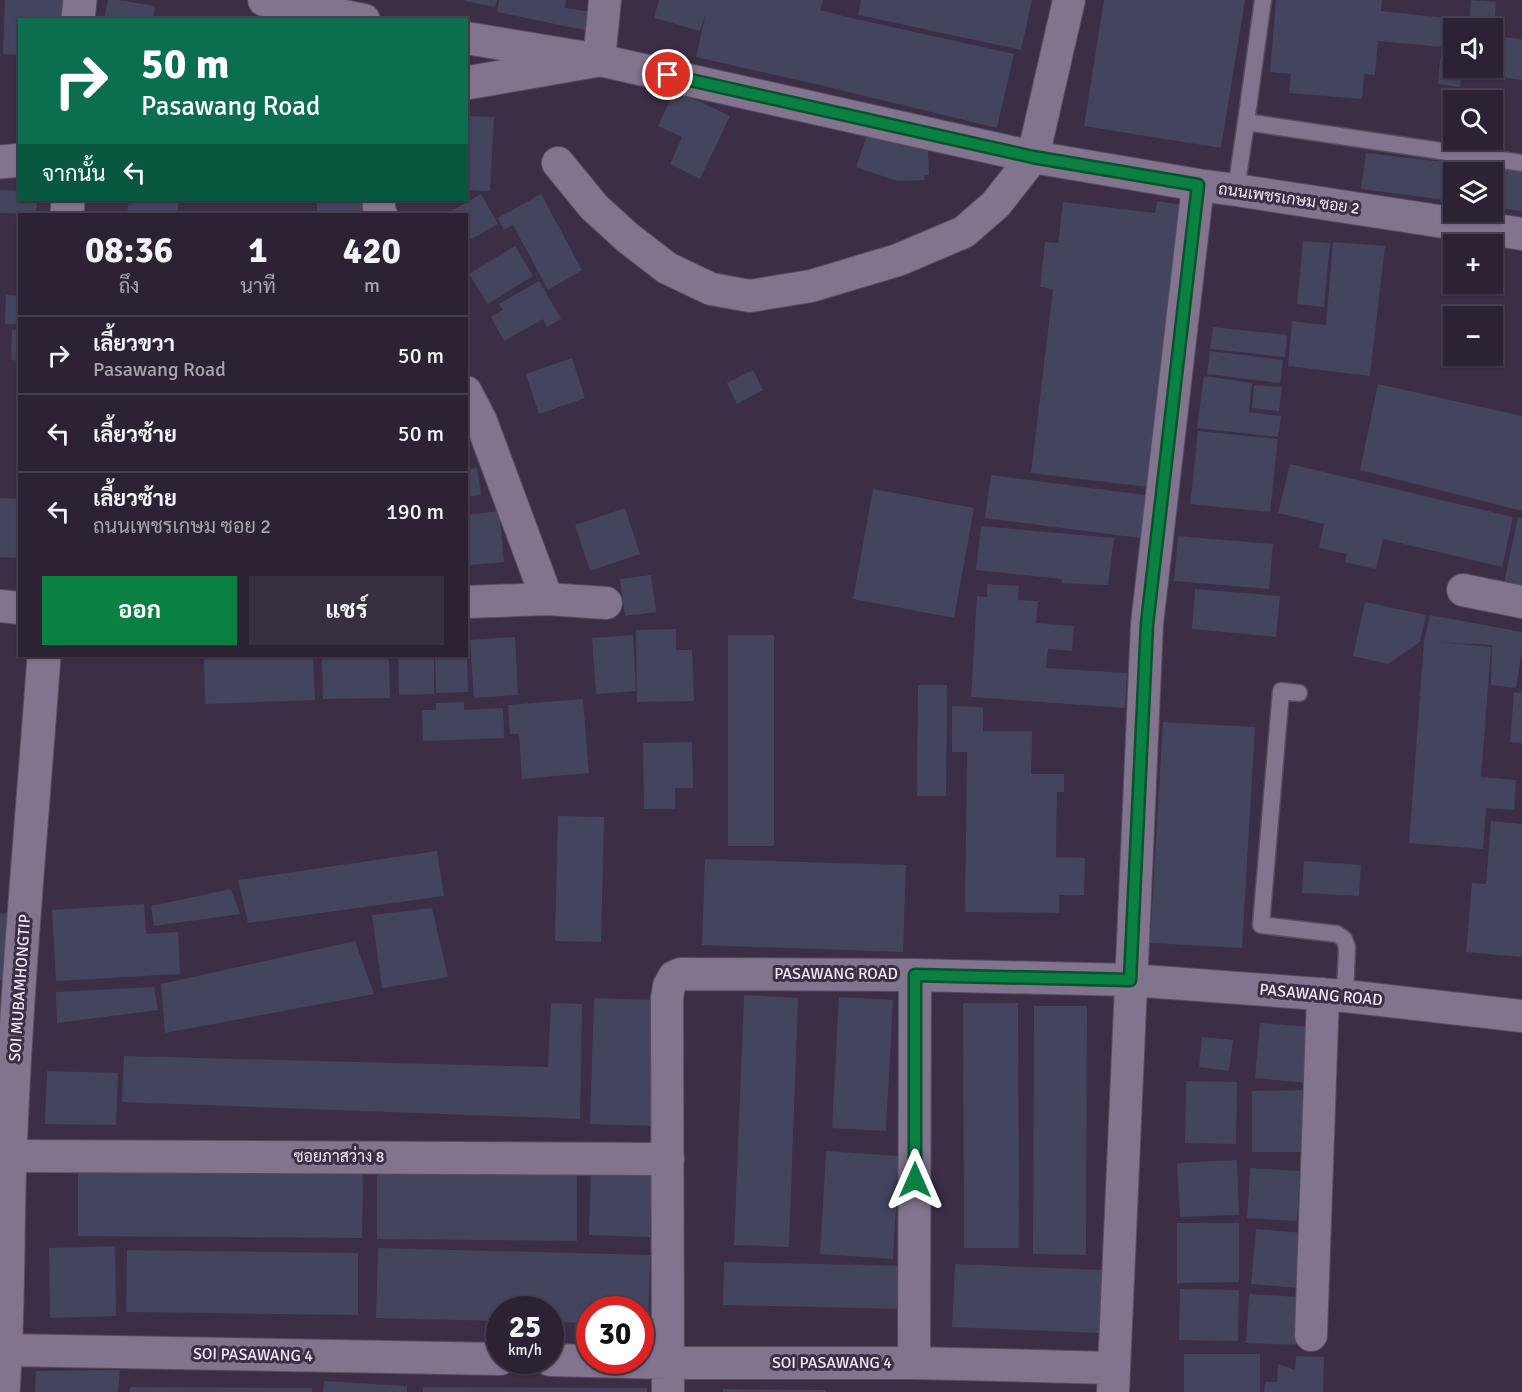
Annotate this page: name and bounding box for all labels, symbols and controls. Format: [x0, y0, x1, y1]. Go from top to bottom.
map controls [1443, 18, 1503, 366]
button: sound [1443, 18, 1503, 78]
text: 50 m [141, 39, 230, 90]
icon: right [42, 42, 120, 120]
pin [642, 49, 693, 100]
icon: arrive [651, 58, 684, 91]
text: Pasawang Road [141, 90, 320, 123]
button: search [1443, 90, 1503, 150]
icon: left [118, 156, 151, 189]
text: จากนั้น [42, 160, 106, 187]
button: layers [1443, 162, 1503, 222]
street label: ถนนเพชรเกษม ซอย 2 [1217, 179, 1361, 219]
text: 08:36 [85, 228, 173, 273]
text: 1 [248, 228, 268, 273]
text: 420 [343, 229, 401, 274]
button: + [1443, 234, 1503, 294]
text: m [364, 273, 380, 298]
text: ถึง [119, 274, 139, 299]
text: นาที [240, 274, 276, 299]
button: − [1443, 306, 1503, 366]
text: เลี้ยวขวา [93, 330, 175, 357]
icon: right [42, 339, 75, 372]
text: 50 m [398, 342, 444, 369]
text: Pasawang Road [93, 357, 226, 382]
icon: left [42, 417, 75, 450]
text: 50 m [398, 420, 444, 447]
text: เลี้ยวซ้าย [93, 421, 177, 448]
text: เลี้ยวซ้าย [93, 485, 177, 512]
icon: left [42, 495, 75, 528]
text: 190 m [386, 498, 444, 525]
text: ถนนเพชรเกษม ซอย 2 [93, 514, 271, 539]
button: ออก [42, 576, 237, 645]
button: แชร์ [249, 576, 444, 645]
street label: SOI MUBAMHONGTIP [5, 914, 35, 1062]
street label: PASAWANG ROAD [774, 964, 898, 984]
street label: PASAWANG ROAD [1259, 980, 1383, 1010]
street label: ซอยภาสว่าง 8 [294, 1146, 384, 1167]
position arrow [883, 1148, 947, 1212]
speed limit sign: 30 [576, 1296, 654, 1374]
text: 25 [509, 1309, 541, 1346]
text: km/h [508, 1341, 542, 1359]
street label: SOI PASAWANG 4 [193, 1344, 314, 1366]
street label: SOI PASAWANG 4 [772, 1353, 892, 1373]

